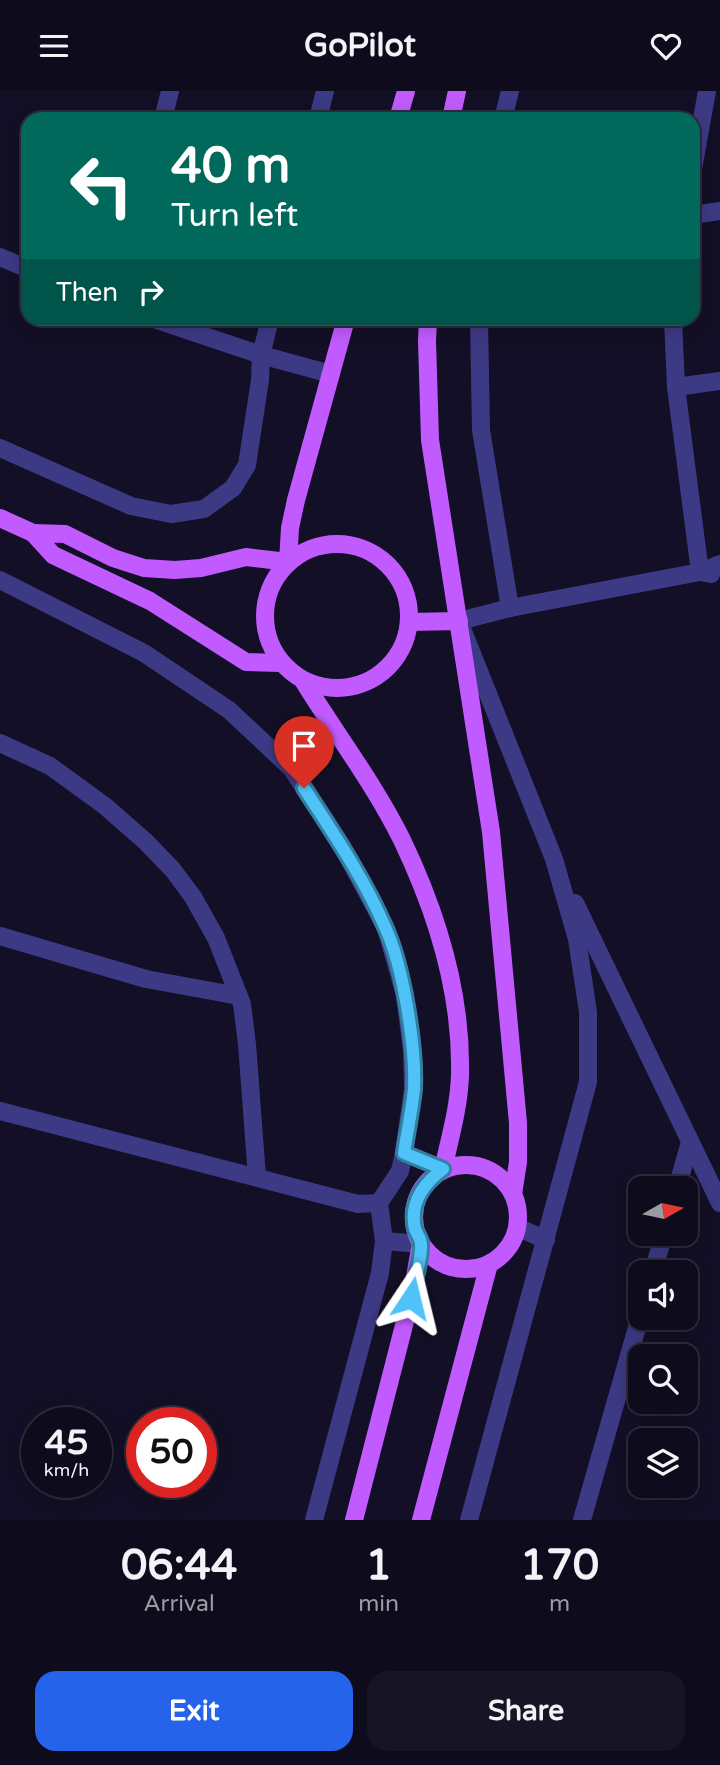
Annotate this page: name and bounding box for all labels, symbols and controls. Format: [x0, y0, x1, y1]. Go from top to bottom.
icon: menu [35, 27, 73, 65]
text: GoPilot [304, 27, 416, 65]
icon: heart [647, 27, 685, 65]
text: 40 m [171, 137, 290, 196]
icon: left [56, 140, 147, 231]
text: Turn left [171, 197, 298, 235]
icon: right [132, 273, 170, 311]
text: Then [56, 277, 118, 308]
pin [274, 716, 334, 788]
icon: arrive [285, 727, 323, 765]
north arrow [628, 1176, 698, 1246]
map controls [628, 1176, 698, 1498]
button: sound [628, 1260, 698, 1330]
position arrow [374, 1261, 448, 1335]
button: search [628, 1344, 698, 1414]
speed limit sign: 50 [126, 1407, 217, 1498]
text: 45 [45, 1422, 88, 1464]
button: layers [628, 1428, 698, 1498]
text: km/h [44, 1459, 89, 1481]
text: 06:44 [121, 1540, 237, 1591]
text: 1 [365, 1540, 392, 1591]
text: 170 [520, 1540, 599, 1591]
text: Arrival [144, 1590, 215, 1618]
text: min [358, 1590, 399, 1618]
text: m [549, 1590, 570, 1618]
button: Exit [35, 1671, 353, 1751]
button: Share [367, 1671, 685, 1751]

